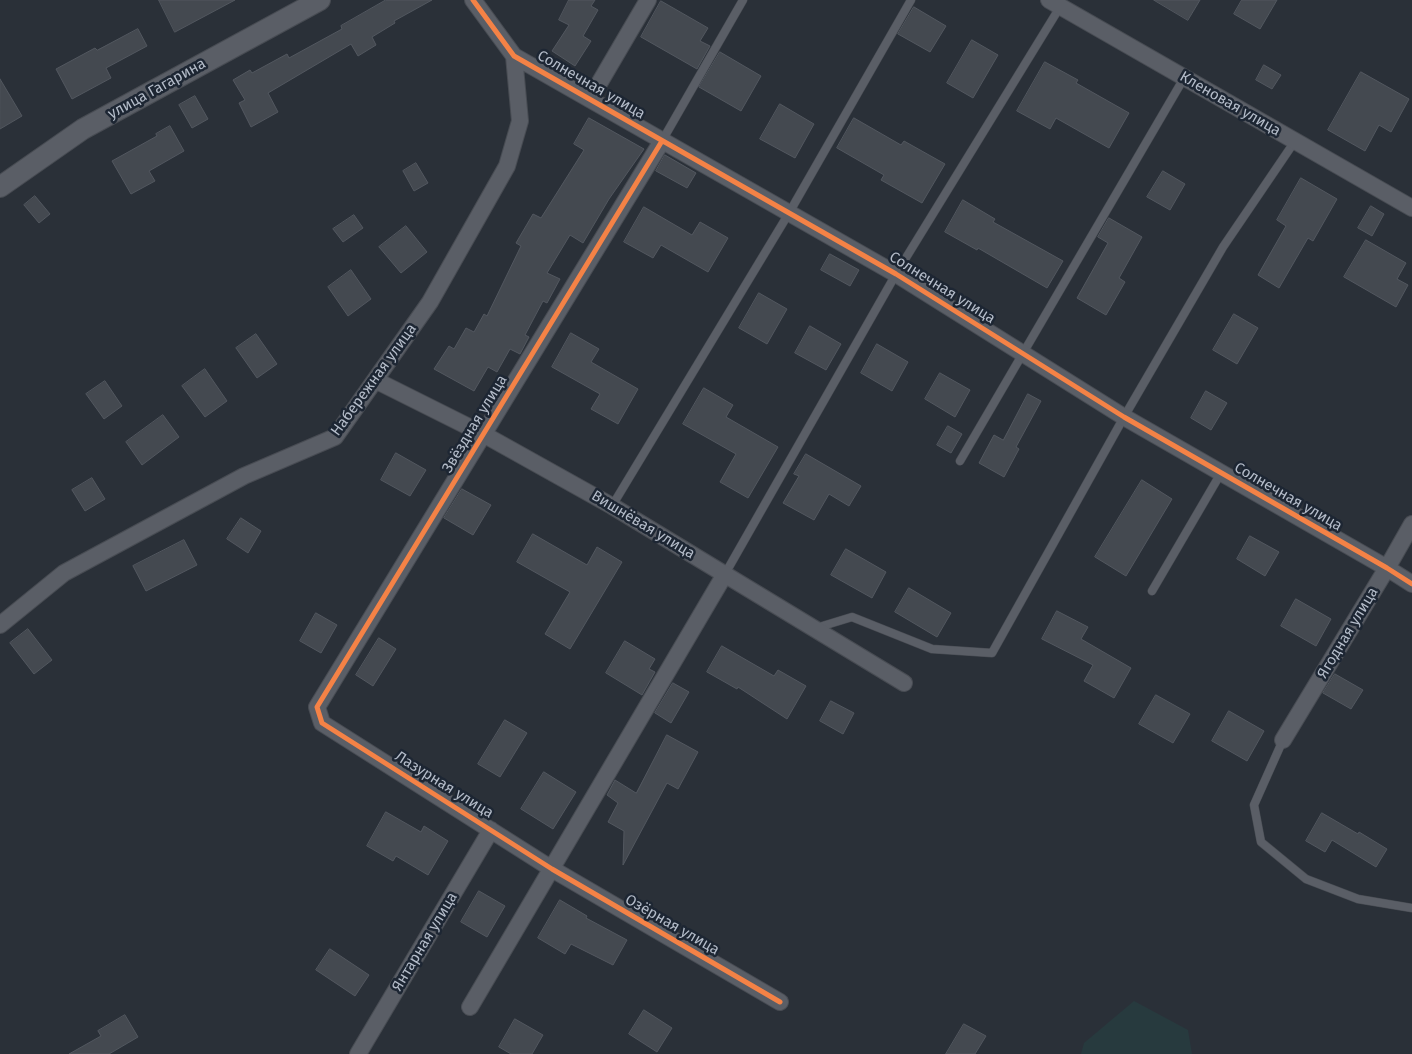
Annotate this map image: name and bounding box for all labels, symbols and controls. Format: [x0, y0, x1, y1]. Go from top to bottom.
street label: Солнечная улица [534, 47, 648, 123]
street label: улица Гагарина [105, 55, 209, 123]
street label: Кленовая улица [1176, 68, 1284, 140]
street label: Солнечная улица [886, 248, 998, 328]
street label: Набережная улица [327, 320, 421, 440]
street label: Звёздная улица [439, 372, 511, 476]
street label: Солнечная улица [1231, 459, 1345, 535]
street label: Вишнёвая улица [588, 487, 698, 563]
street label: Ягодная улица [1314, 584, 1382, 682]
street label: Лазурная улица [391, 748, 497, 822]
street label: Янтарная улица [388, 889, 462, 995]
street label: Озёрная улица [622, 891, 722, 959]

